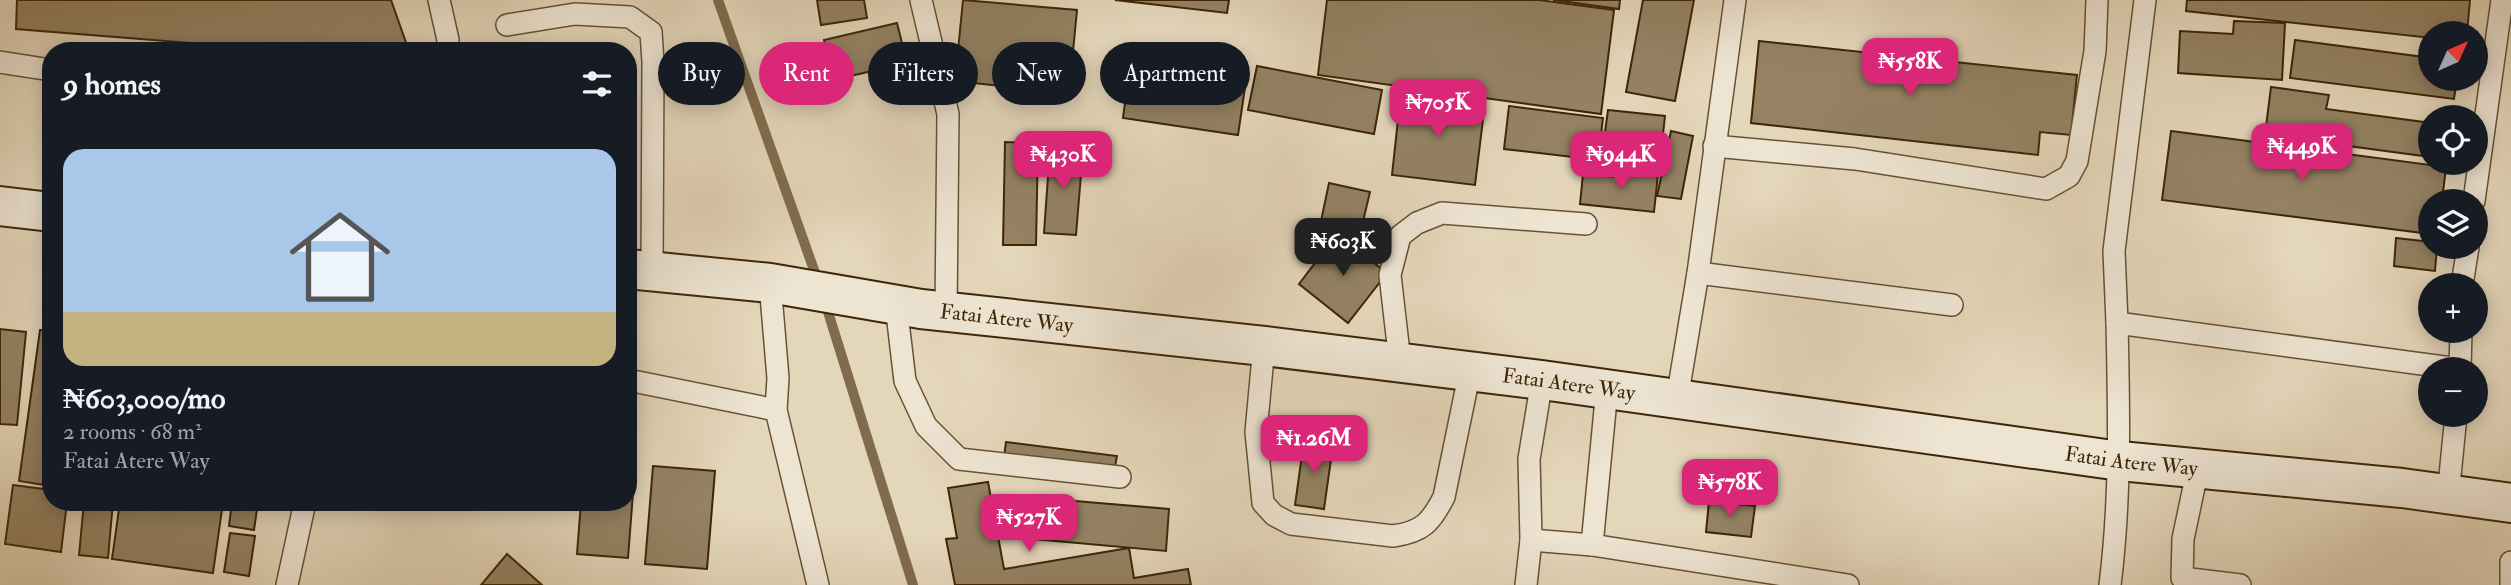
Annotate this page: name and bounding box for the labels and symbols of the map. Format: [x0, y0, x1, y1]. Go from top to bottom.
north arrow [2418, 21, 2488, 91]
pin: ₦558K [1861, 38, 1959, 98]
pin: ₦705K [1389, 80, 1487, 139]
pin: ₦449K [2253, 124, 2351, 183]
pin: ₦430K [1014, 132, 1112, 191]
pin: ₦944K [1572, 132, 1670, 191]
pin: ₦603K [1294, 218, 1392, 278]
street label: Fatai Atere Way [939, 298, 1075, 339]
street label: Fatai Atere Way [1501, 362, 1638, 407]
pin: ₦1.26M [1257, 416, 1371, 475]
street label: Fatai Atere Way [2063, 440, 2200, 482]
pin: ₦578K [1681, 460, 1779, 519]
pin: ₦527K [980, 494, 1078, 554]

